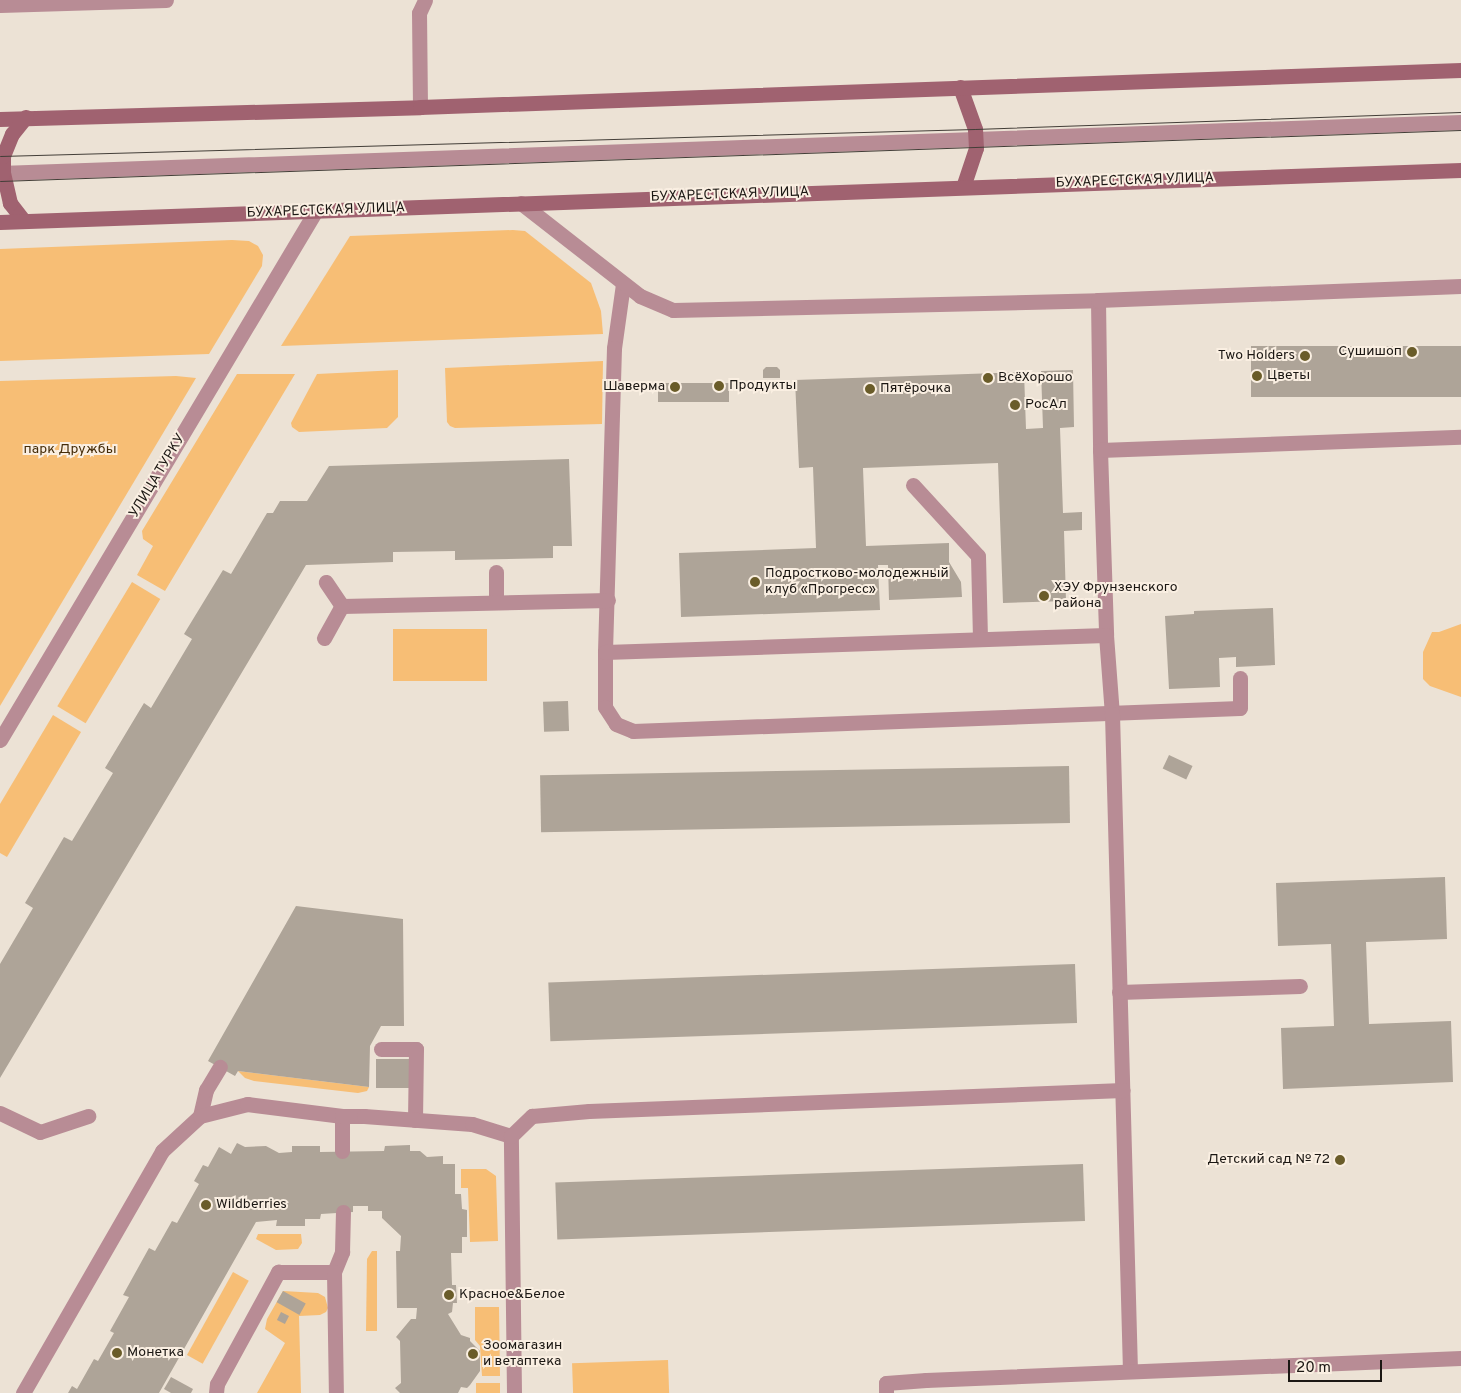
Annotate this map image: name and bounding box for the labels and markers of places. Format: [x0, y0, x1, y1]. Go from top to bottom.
place label: Сушишоп [1338, 344, 1402, 360]
marker: Сушишоп [1406, 346, 1418, 358]
place label: Two Holders [1218, 348, 1295, 364]
marker: Two Holders [1299, 350, 1311, 362]
place label: Цветы [1267, 368, 1310, 384]
place label: ВсёХорошо [998, 370, 1073, 386]
marker: Цветы [1251, 370, 1263, 382]
marker: ВсёХорошо [982, 372, 994, 384]
place label: Продукты [729, 378, 796, 394]
place label: Шаверма [603, 379, 665, 395]
marker: Продукты [713, 380, 725, 392]
marker: Шаверма [669, 381, 681, 393]
place label: Пятёрочка [880, 381, 951, 397]
marker: Пятёрочка [864, 383, 876, 395]
place label: РосАл [1025, 397, 1067, 413]
marker: РосАл [1009, 399, 1021, 411]
place label: Подростково-молодежный клуб «Прогресс» [765, 566, 949, 598]
marker: Подростково-молодежный клуб «Прогресс» [749, 576, 761, 588]
place label: ХЭУ Фрунзенского района [1054, 580, 1178, 612]
marker: ХЭУ Фрунзенского района [1038, 590, 1050, 602]
place label: Детский сад № 72 [1207, 1152, 1330, 1168]
marker: Детский сад № 72 [1334, 1154, 1346, 1166]
place label: Wildberries [216, 1197, 287, 1213]
marker: Wildberries [200, 1199, 212, 1211]
place label: Красное&Белое [459, 1287, 565, 1303]
marker: Красное&Белое [443, 1289, 455, 1301]
place label: Зоомагазин и ветаптека [483, 1338, 562, 1370]
place label: Монетка [127, 1345, 184, 1361]
marker: Монетка [111, 1347, 123, 1359]
marker: Зоомагазин и ветаптека [467, 1348, 479, 1360]

